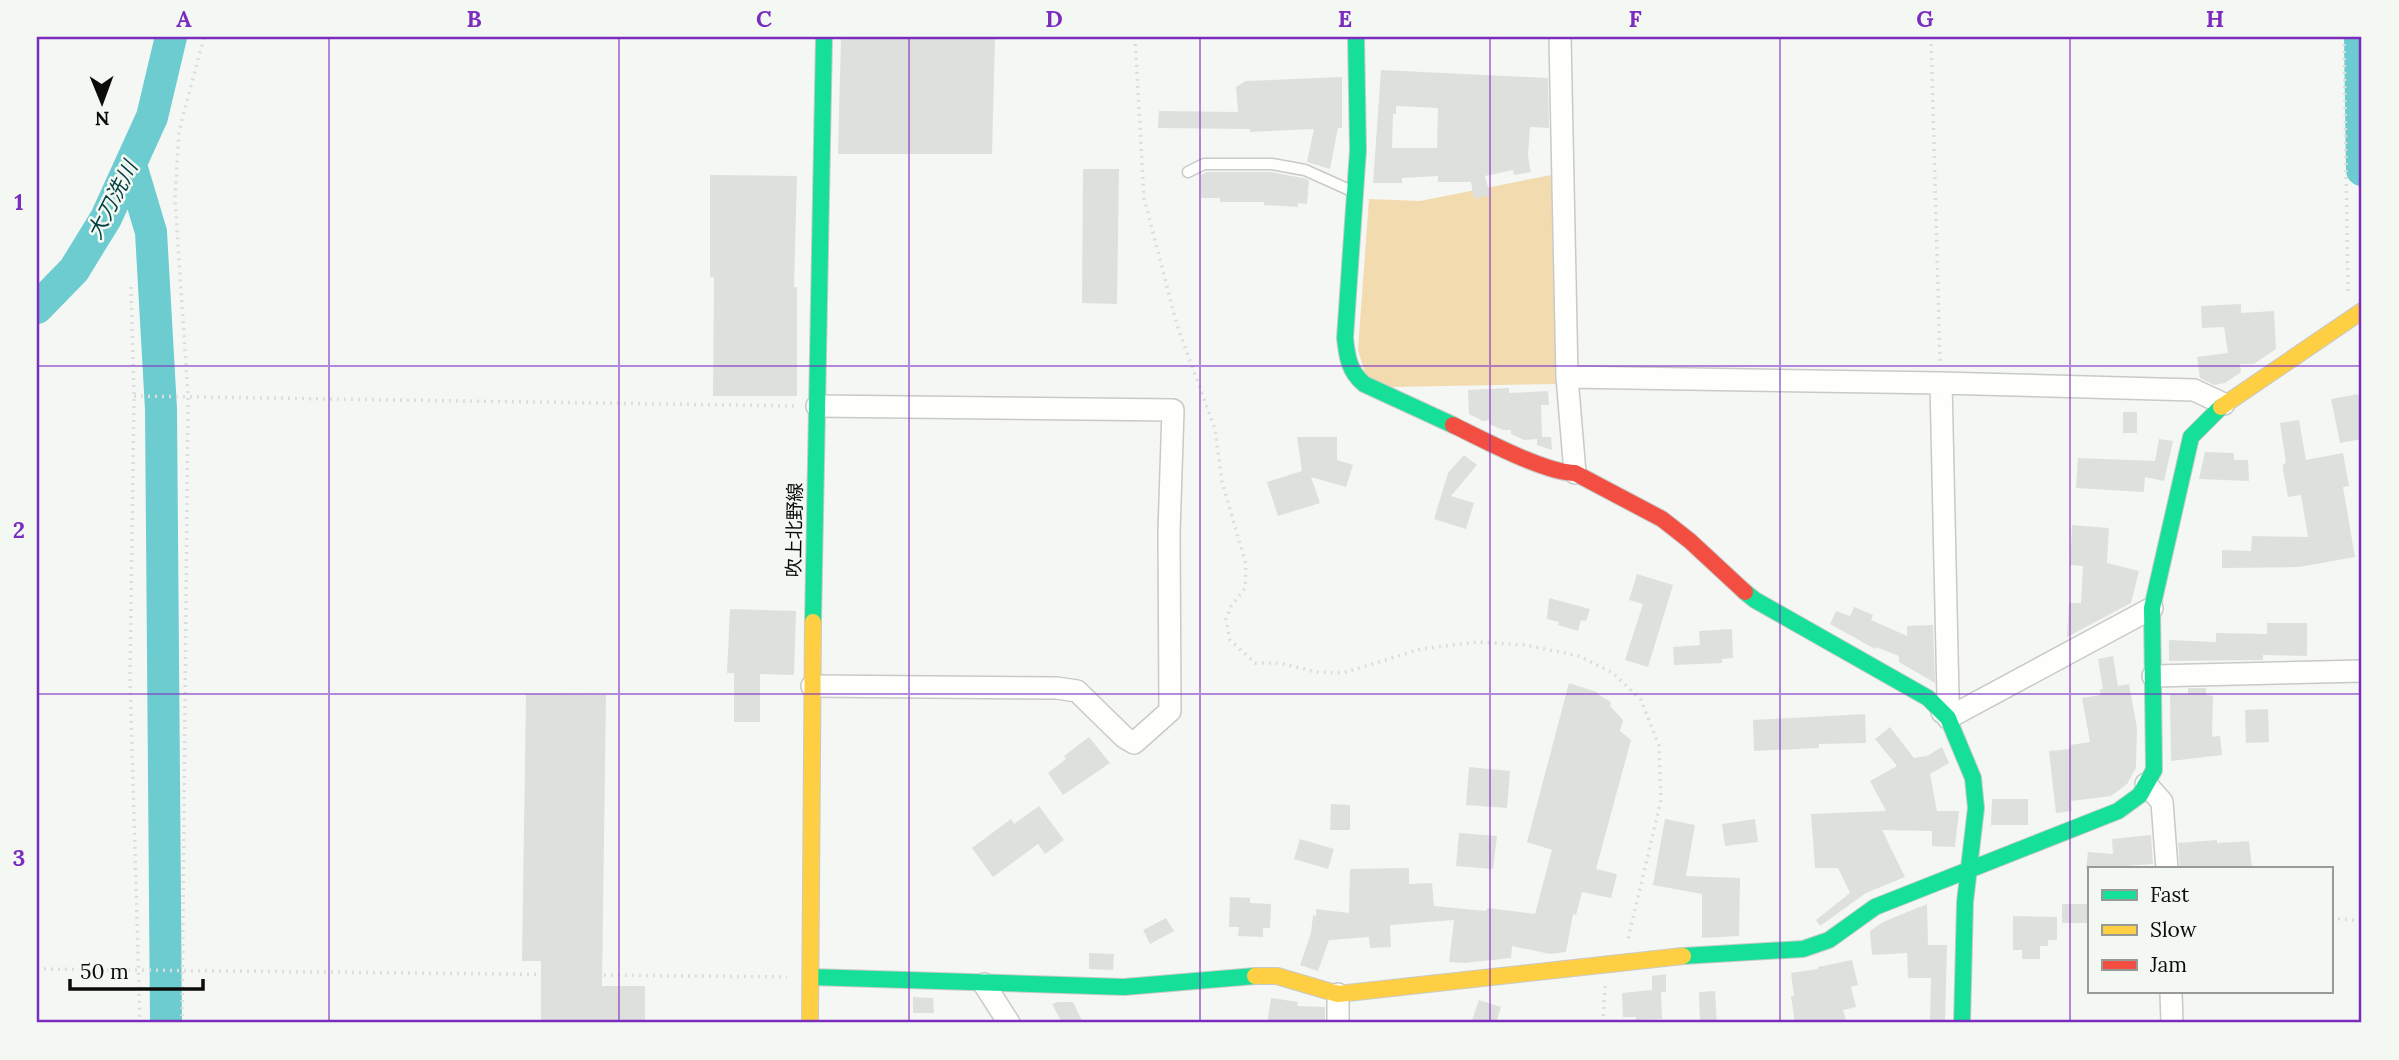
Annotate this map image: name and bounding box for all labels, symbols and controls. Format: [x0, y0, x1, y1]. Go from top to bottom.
text: A [176, 4, 192, 33]
text: B [466, 4, 482, 33]
text: C [756, 4, 772, 33]
text: D [1045, 4, 1063, 33]
text: E [1338, 4, 1352, 33]
text: F [1628, 4, 1642, 33]
text: G [1916, 4, 1934, 33]
text: H [2206, 4, 2224, 33]
north arrow [66, 66, 136, 136]
text: N [94, 107, 110, 131]
water label: 大刀洗川 [81, 155, 144, 244]
text: 1 [14, 187, 24, 216]
street label: 吹上北野線 [781, 482, 807, 578]
text: 2 [13, 515, 25, 544]
text: 3 [13, 843, 25, 872]
legend [2088, 867, 2332, 993]
text: Fast [2150, 881, 2190, 908]
text: Slow [2150, 916, 2197, 943]
scale bar [70, 948, 203, 992]
text: Jam [2149, 951, 2187, 978]
text: 50 m [80, 958, 129, 985]

